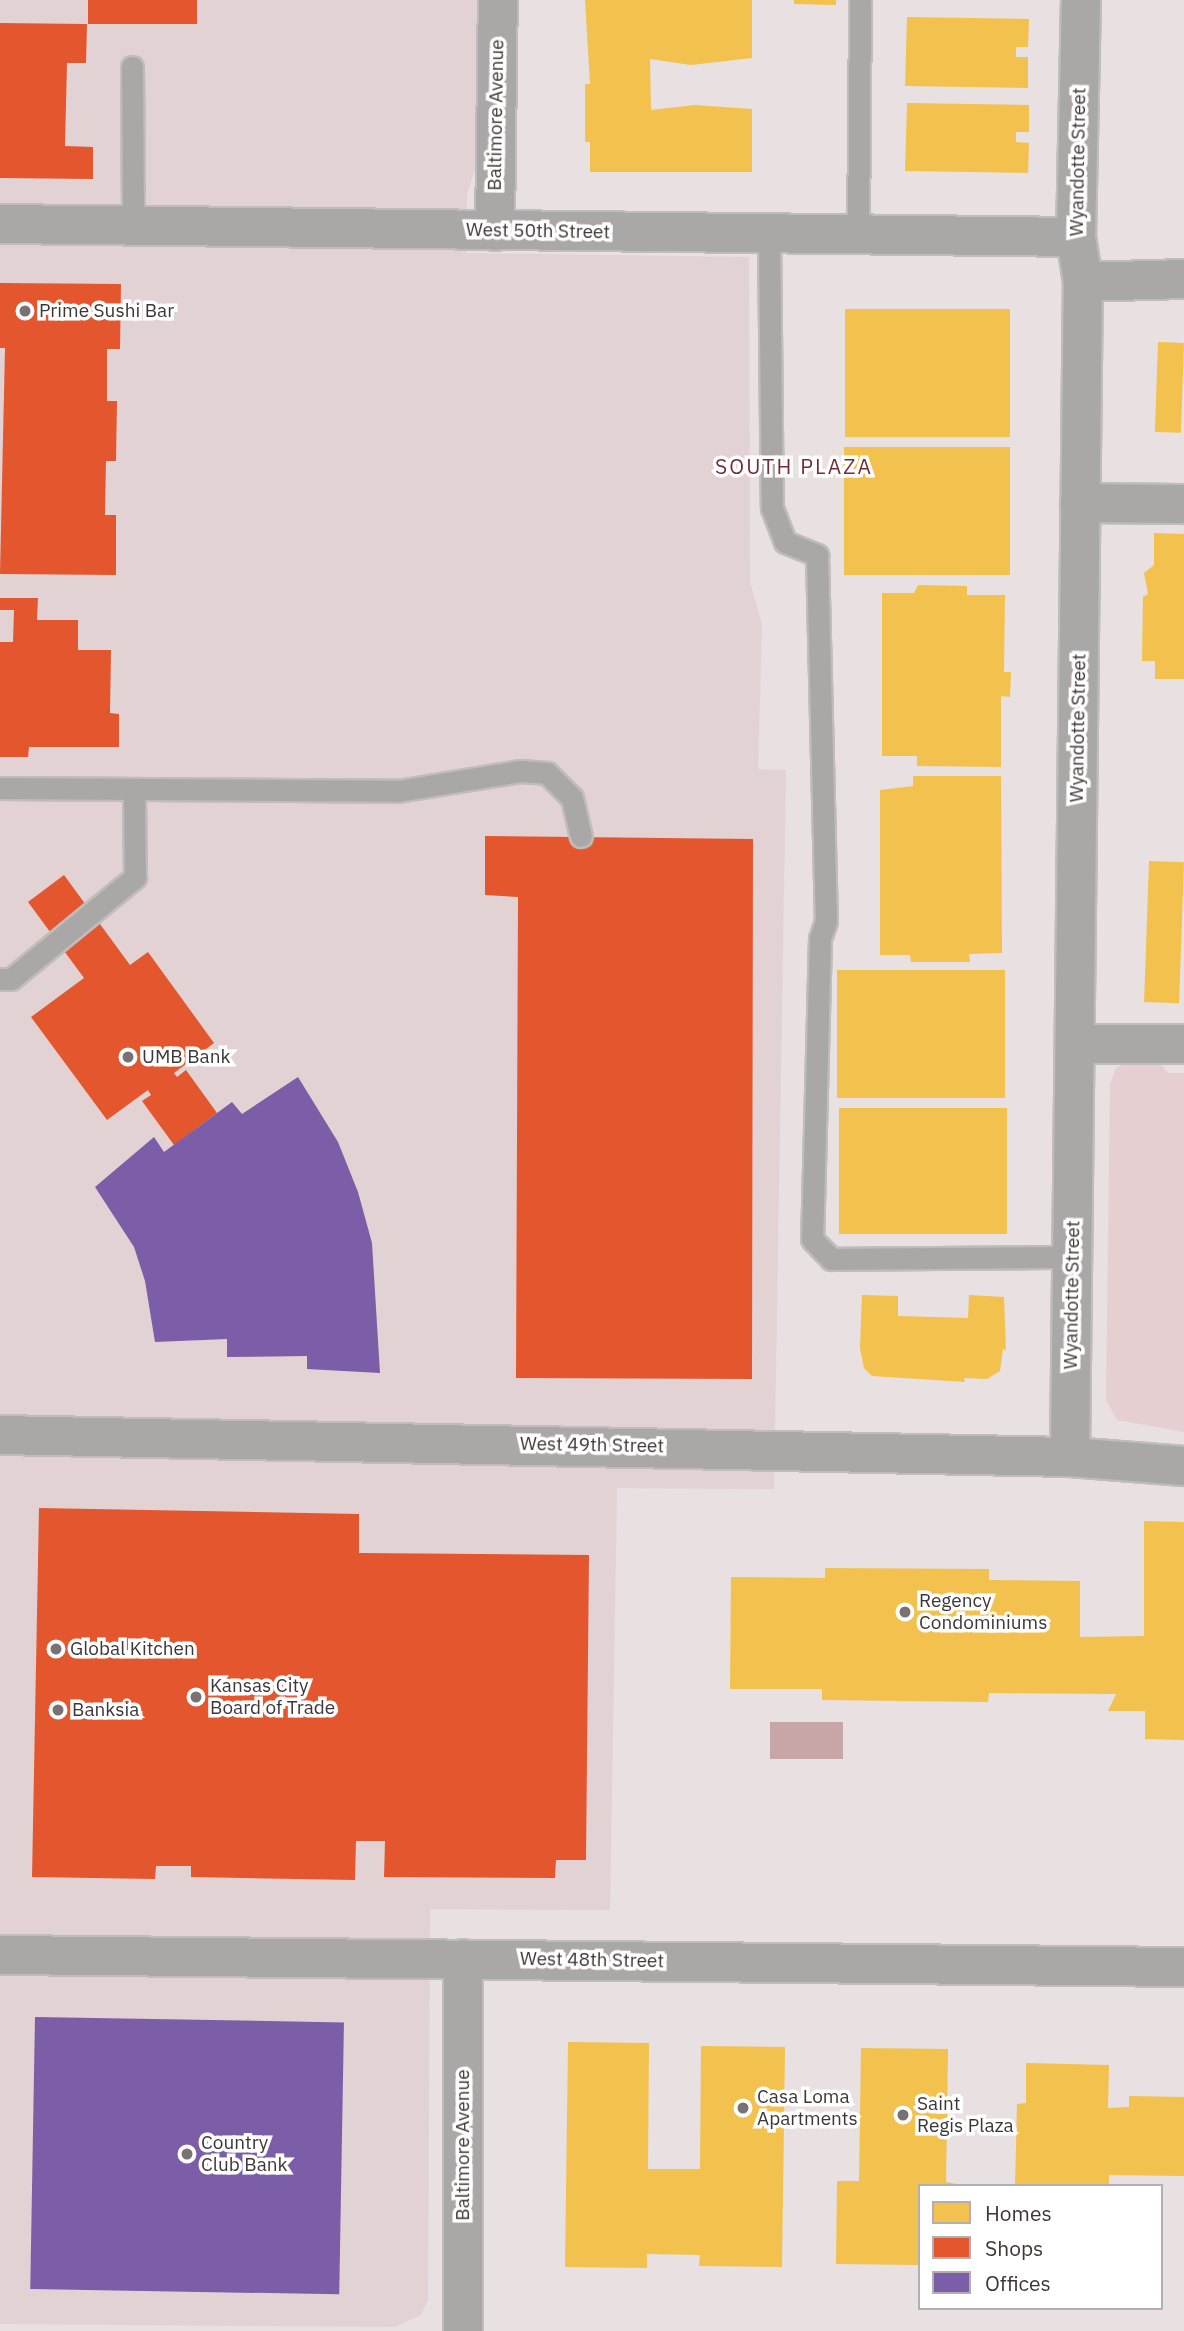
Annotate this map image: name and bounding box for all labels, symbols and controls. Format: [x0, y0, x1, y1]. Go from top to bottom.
street label: Baltimore Avenue [483, 39, 509, 191]
street label: Wyandotte Street [1065, 87, 1091, 237]
street label: West 50th Street [466, 218, 610, 244]
place label: Prime Sushi Bar [39, 300, 174, 322]
marker: Prime Sushi Bar [17, 303, 33, 319]
district label: SOUTH PLAZA [716, 453, 872, 479]
street label: Wyandotte Street [1065, 653, 1091, 803]
place label: UMB Bank [142, 1046, 231, 1068]
marker: UMB Bank [120, 1049, 136, 1065]
street label: Wyandotte Street [1059, 1220, 1085, 1370]
street label: West 49th Street [520, 1432, 664, 1458]
place label: Regency Condominiums [919, 1590, 1047, 1634]
marker: Regency Condominiums [897, 1604, 913, 1620]
place label: Global Kitchen [70, 1638, 195, 1660]
marker: Global Kitchen [48, 1641, 64, 1657]
place label: Kansas City Board of Trade [210, 1675, 335, 1719]
marker: Kansas City Board of Trade [188, 1689, 204, 1705]
place label: Banksia [72, 1699, 139, 1721]
marker: Banksia [50, 1702, 66, 1718]
street label: West 48th Street [520, 1947, 664, 1973]
street label: Baltimore Avenue [452, 2069, 474, 2221]
place label: Casa Loma Apartments [757, 2086, 858, 2130]
place label: Saint Regis Plaza [917, 2093, 1014, 2137]
marker: Casa Loma Apartments [735, 2100, 751, 2116]
marker: Saint Regis Plaza [895, 2107, 911, 2123]
place label: Country Club Bank [201, 2132, 288, 2176]
marker: Country Club Bank [179, 2146, 195, 2162]
legend [918, 2184, 1163, 2310]
text: Homes [985, 2199, 1052, 2227]
text: Shops [985, 2234, 1043, 2262]
text: Offices [985, 2269, 1051, 2297]

